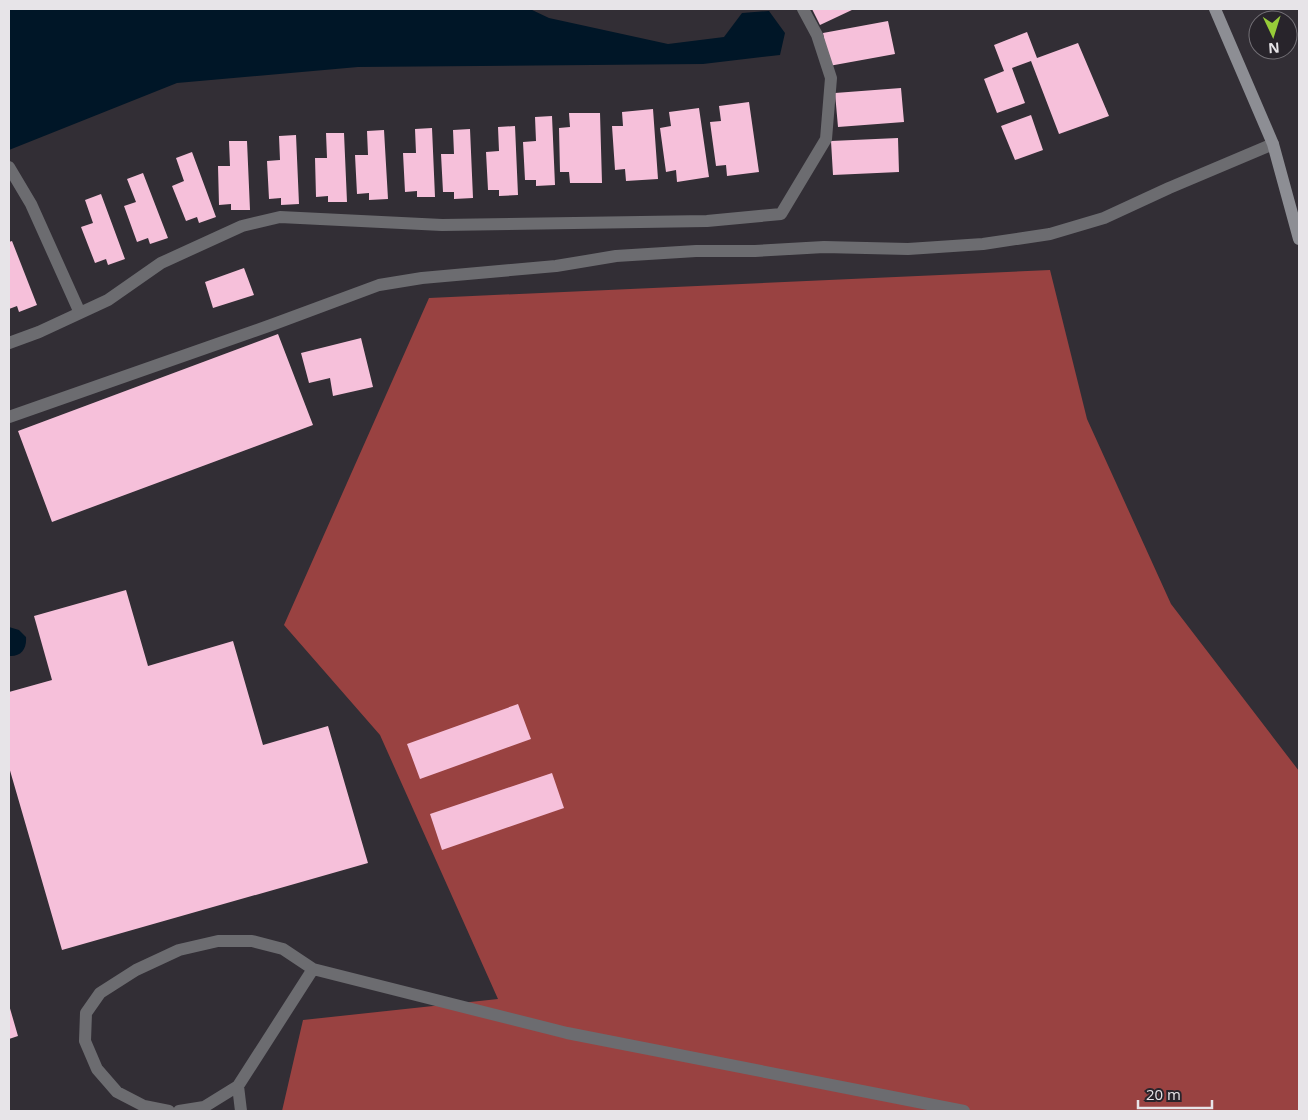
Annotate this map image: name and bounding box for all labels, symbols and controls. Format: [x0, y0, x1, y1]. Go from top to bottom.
north arrow [1248, 10, 1298, 60]
text: N [1268, 39, 1280, 58]
scale bar [1138, 1078, 1212, 1110]
text: 20 m [1146, 1084, 1181, 1104]

